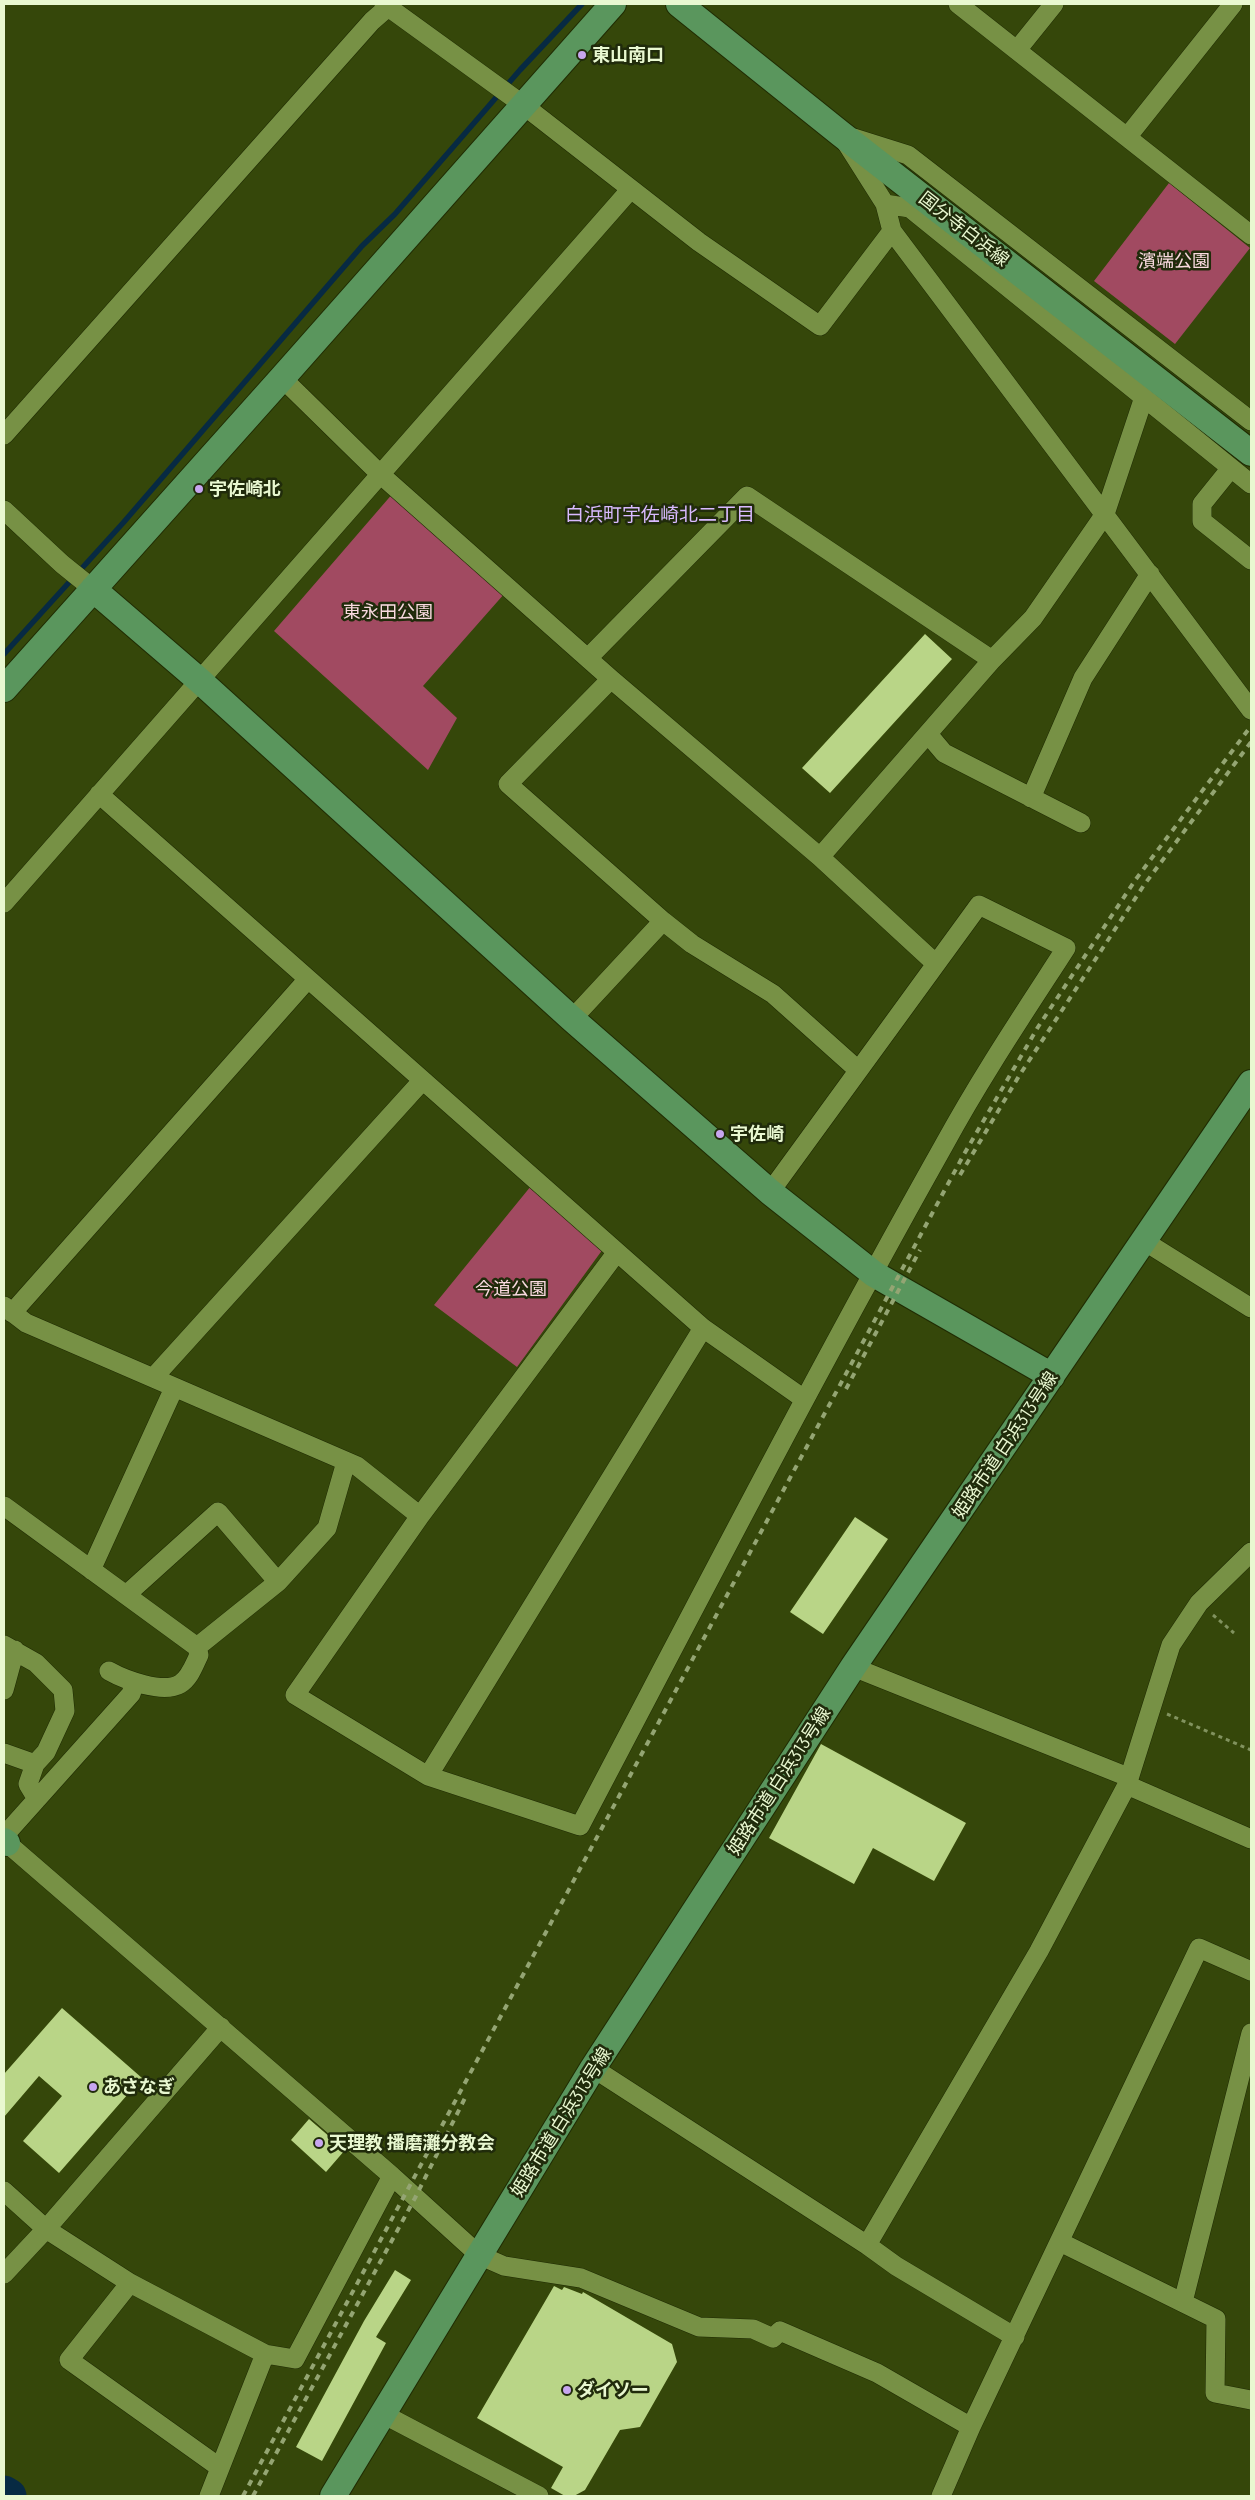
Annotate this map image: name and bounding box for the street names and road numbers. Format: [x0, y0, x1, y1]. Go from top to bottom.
street label: 国分寺白浜線 [915, 187, 1013, 271]
street label: 姫路市道 白浜313号線 [948, 1368, 1062, 1522]
street label: 姫路市道 白浜313号線 [723, 1703, 835, 1859]
street label: 姫路市道 白浜313号線 [506, 2043, 616, 2201]

